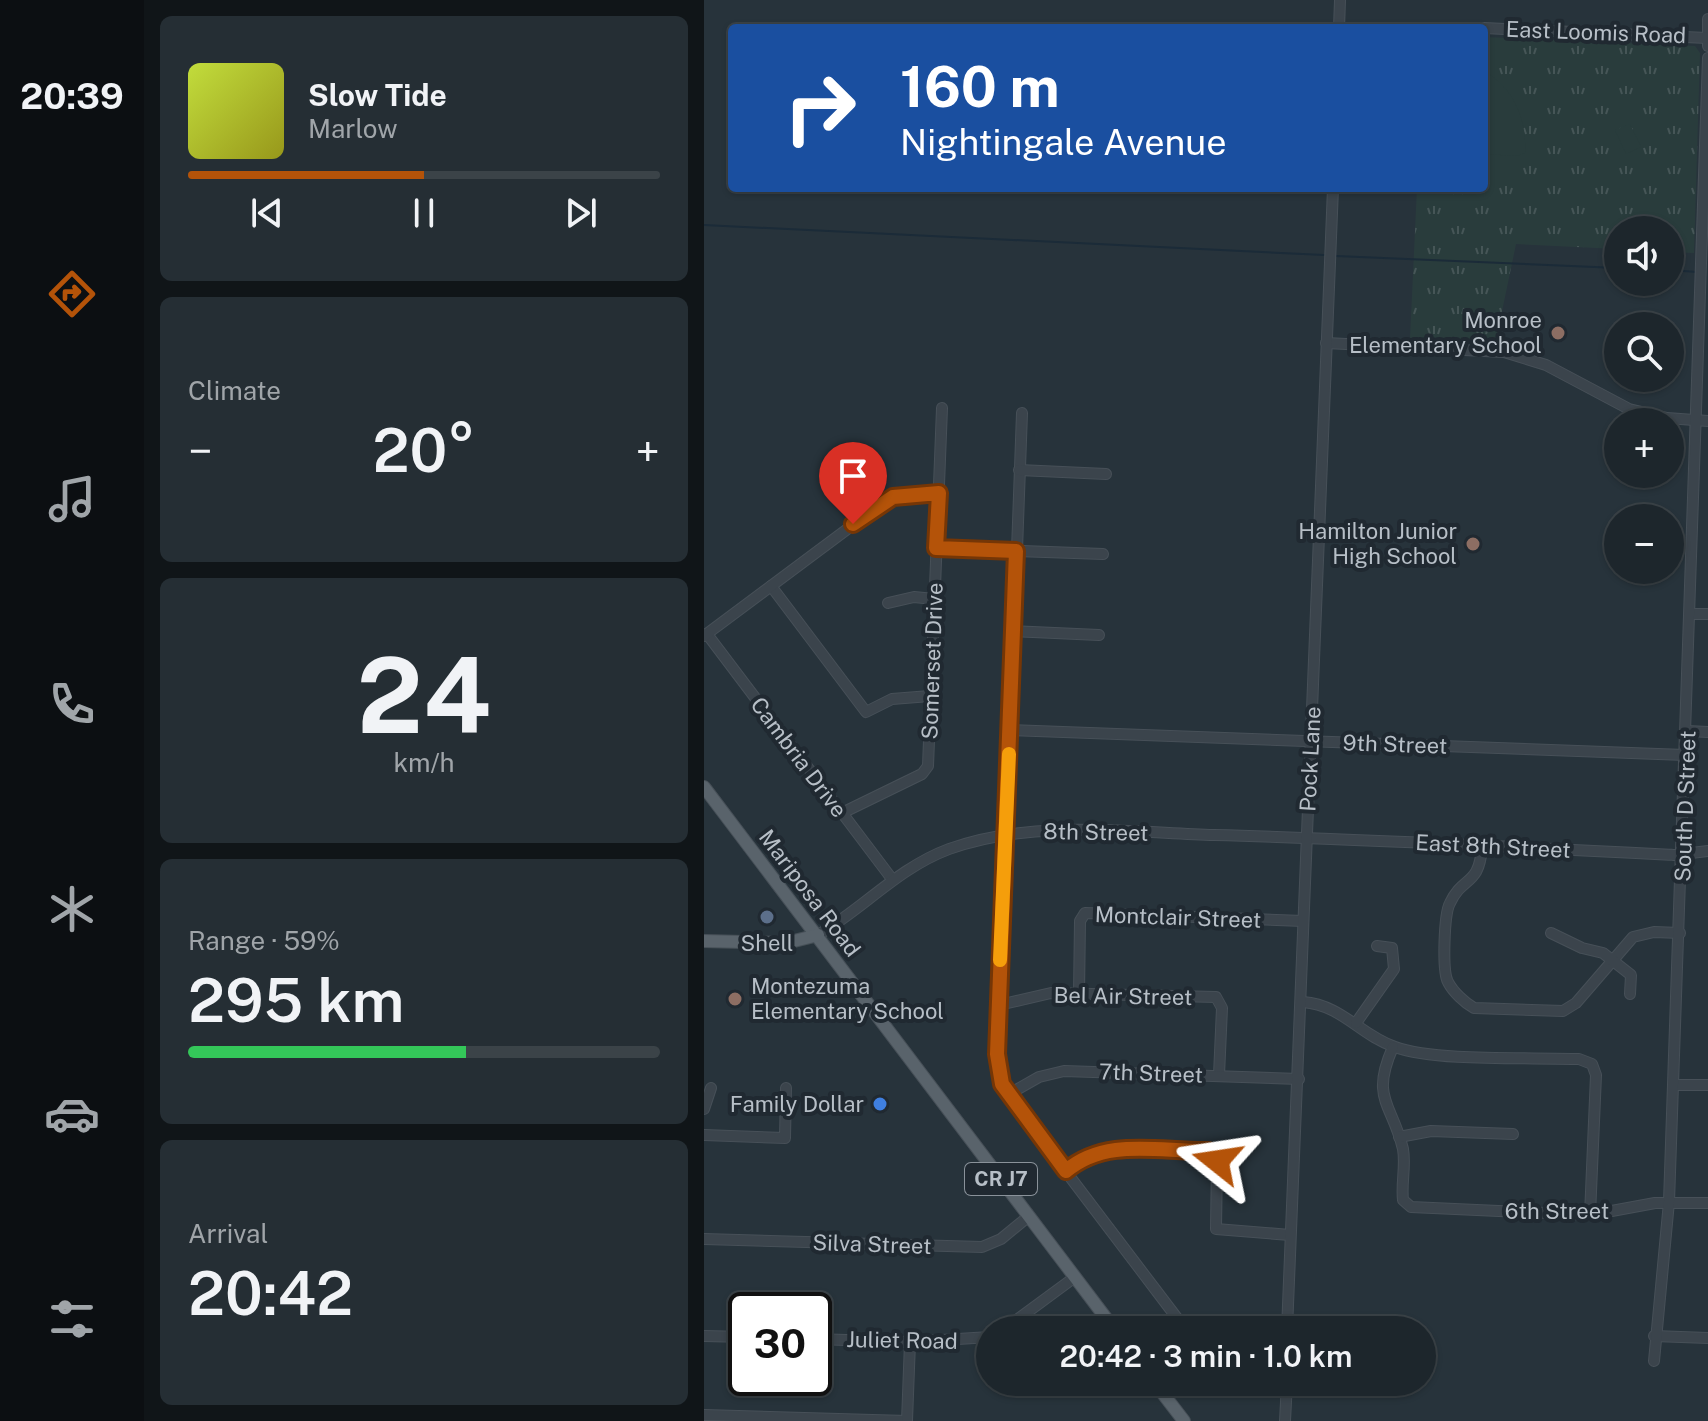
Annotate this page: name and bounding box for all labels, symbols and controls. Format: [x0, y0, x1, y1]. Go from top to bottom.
street label: East Loomis Road [1505, 16, 1687, 48]
text: 160 m [900, 54, 1060, 120]
icon: right [768, 56, 872, 160]
text: 20:39 [20, 75, 124, 117]
text: Slow Tide [308, 77, 447, 113]
text: Marlow [308, 113, 398, 144]
text: Nightingale Avenue [900, 121, 1227, 163]
icon: previous [245, 191, 289, 235]
icon: pause [402, 191, 446, 235]
icon: next [559, 191, 603, 235]
map controls [1604, 216, 1684, 584]
button: sound [1604, 216, 1684, 296]
icon: directions [44, 266, 100, 322]
place label: Monroe Elementary School [1349, 307, 1542, 358]
button: search [1604, 312, 1684, 392]
marker: Monroe Elementary School [1549, 324, 1567, 342]
text: Climate [188, 375, 281, 406]
button: + [1604, 408, 1684, 488]
text: 20° [373, 415, 475, 486]
text: − [188, 425, 212, 477]
text: + [636, 425, 660, 477]
pin [819, 442, 887, 524]
icon: arrive [831, 454, 875, 498]
icon: music [44, 471, 100, 527]
button: − [1604, 504, 1684, 584]
place label: Hamilton Junior High School [1298, 518, 1457, 569]
marker: Hamilton Junior High School [1464, 535, 1482, 553]
street label: Somerset Drive [916, 582, 948, 740]
text: 24 [357, 634, 491, 756]
icon: phone [44, 676, 100, 732]
street label: Cambria Drive [745, 692, 853, 822]
street label: Pock Lane [1294, 706, 1326, 812]
street label: 9th Street [1342, 729, 1448, 759]
street label: South D Street [1669, 730, 1701, 882]
text: km/h [393, 747, 455, 778]
street label: 8th Street [1043, 818, 1149, 846]
street label: Mariposa Road [754, 824, 866, 962]
street label: East 8th Street [1415, 829, 1571, 863]
icon: climate [44, 881, 100, 937]
street label: Montclair Street [1094, 901, 1262, 933]
marker: Shell [758, 908, 776, 926]
text: Range · 59% [188, 925, 340, 956]
place label: Shell [741, 930, 793, 956]
text: 295 km [188, 965, 404, 1036]
place label: Montezuma Elementary School [751, 973, 944, 1024]
street label: Bel Air Street [1053, 982, 1193, 1010]
marker: Montezuma Elementary School [726, 990, 744, 1008]
street label: 7th Street [1099, 1058, 1203, 1088]
icon: car [44, 1086, 100, 1142]
place label: Family Dollar [730, 1091, 864, 1117]
marker: Family Dollar [871, 1095, 889, 1113]
position arrow [1175, 1119, 1259, 1203]
road number: CR J7 [965, 1163, 1037, 1195]
street label: 6th Street [1505, 1198, 1609, 1224]
text: Arrival [188, 1218, 268, 1249]
street label: Silva Street [812, 1229, 932, 1259]
text: 20:42 [188, 1258, 353, 1329]
icon: filters [44, 1291, 100, 1347]
speed limit sign: 30 [728, 1292, 832, 1396]
street label: Juliet Road [846, 1326, 958, 1354]
text: 20:42 · 3 min · 1.0 km [1060, 1338, 1352, 1374]

